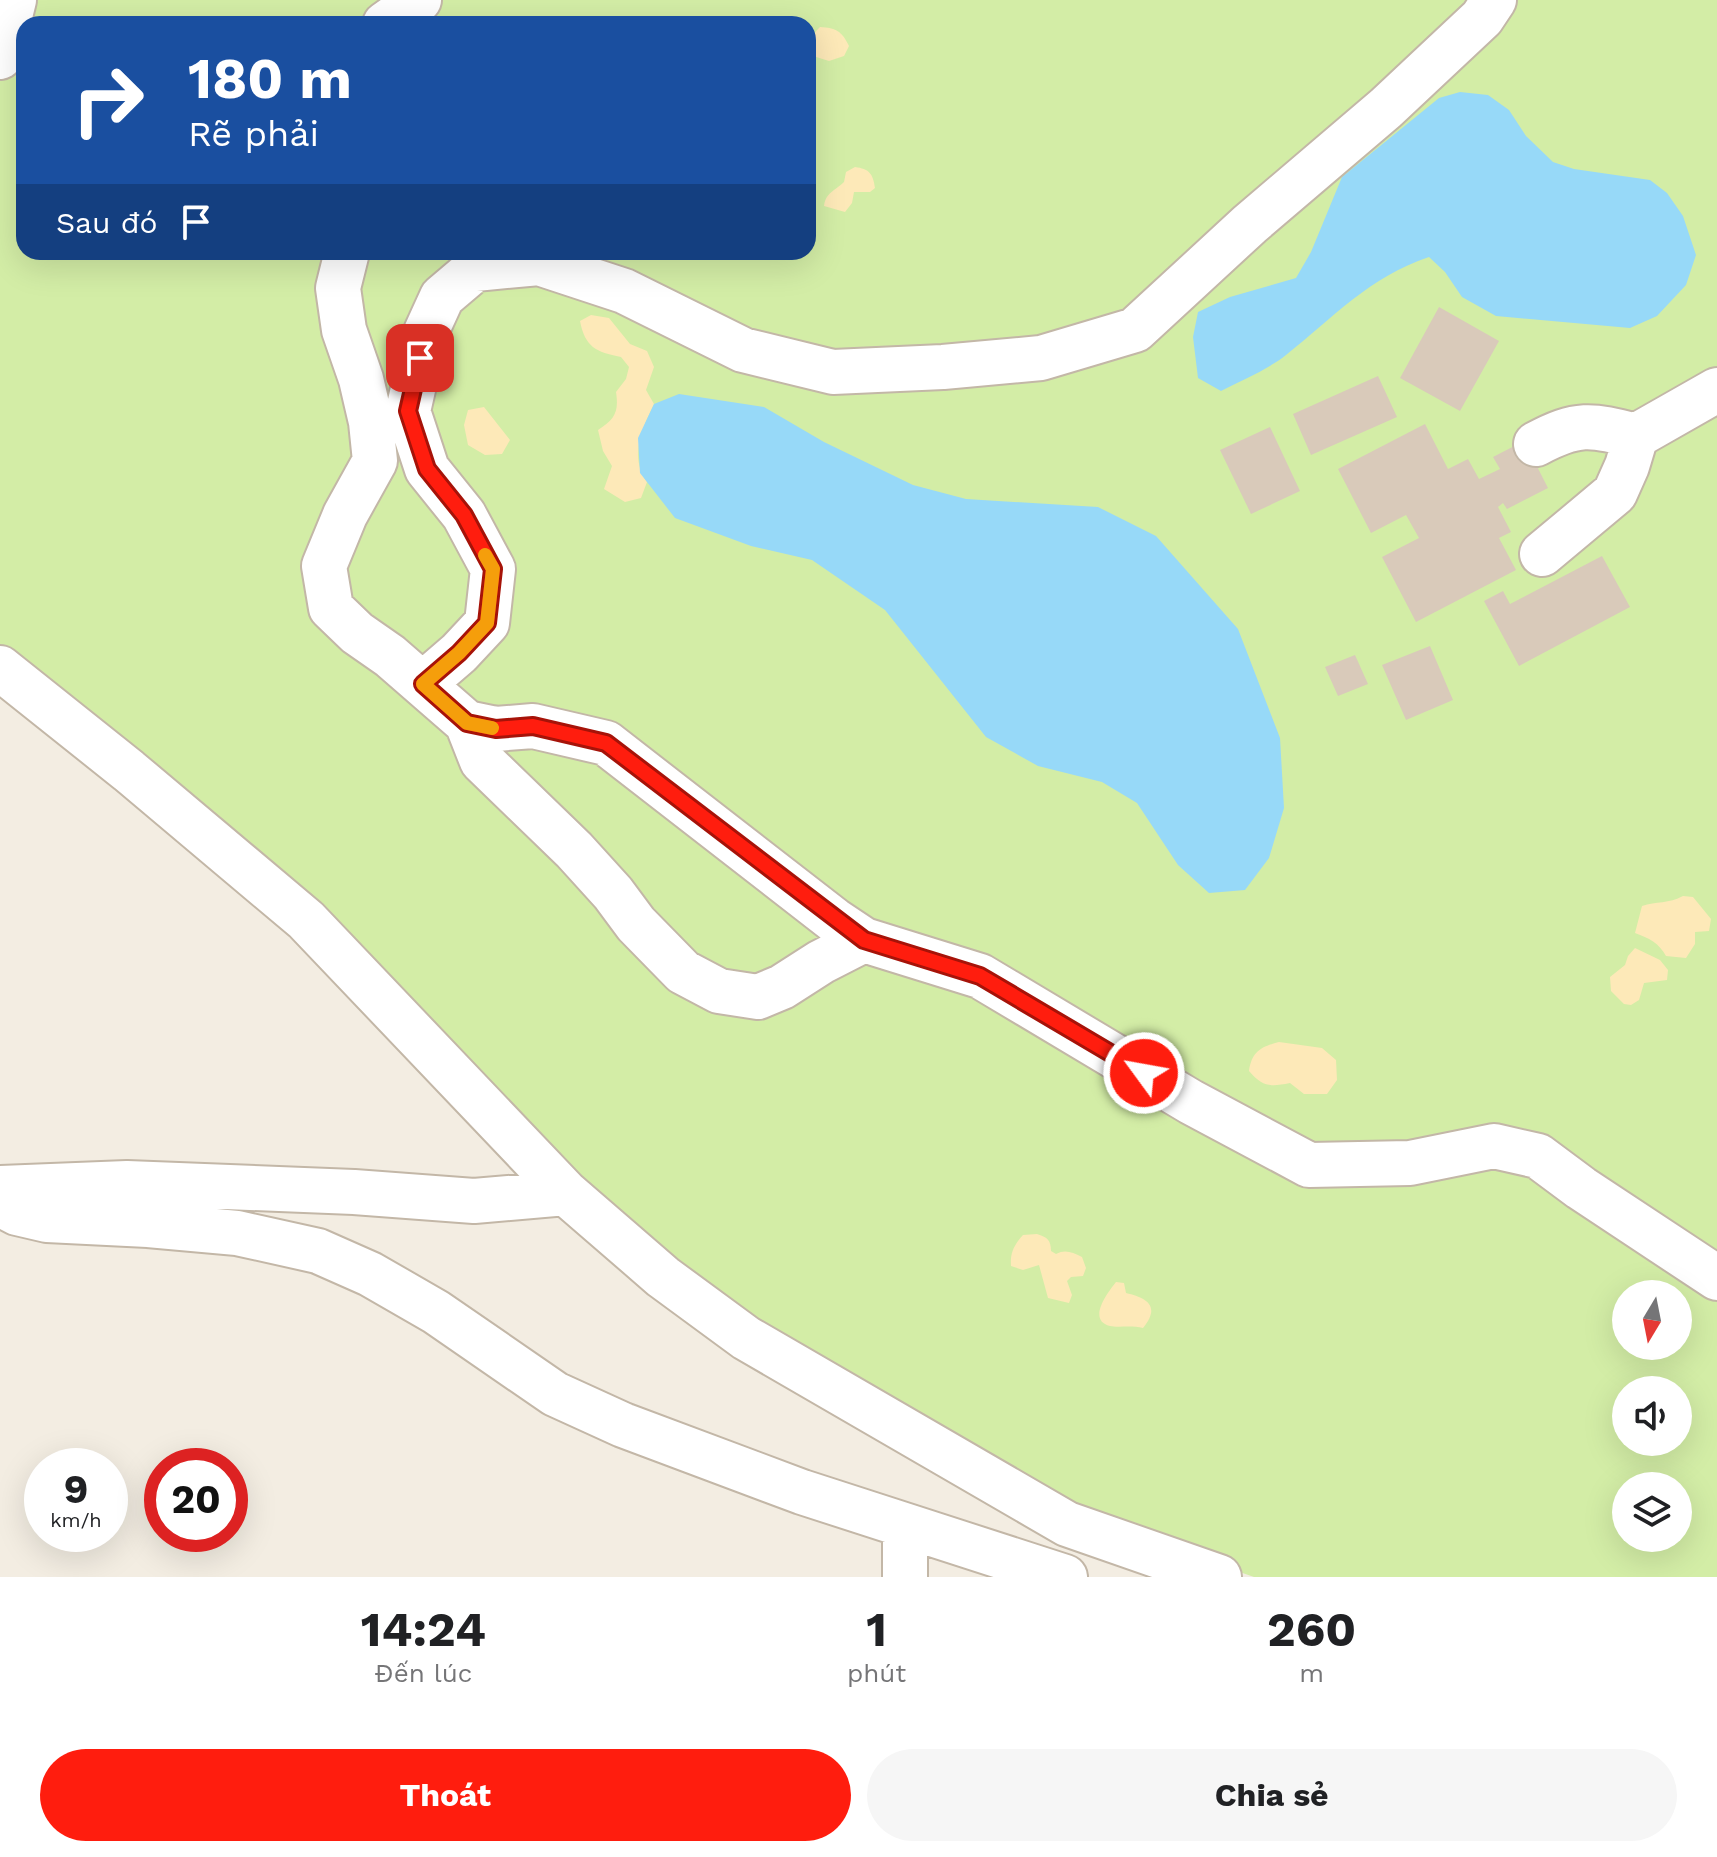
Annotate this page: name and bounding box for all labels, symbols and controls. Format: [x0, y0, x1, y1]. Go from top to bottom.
text: 180 m [188, 46, 352, 112]
icon: right [56, 48, 160, 152]
text: Rẽ phải [188, 113, 319, 155]
icon: arrive [174, 200, 218, 244]
text: Sau đó [56, 205, 158, 240]
pin [386, 324, 454, 392]
icon: arrive [398, 336, 442, 380]
position arrow [1102, 1031, 1186, 1115]
north arrow [1612, 1280, 1692, 1360]
map controls [1612, 1280, 1692, 1552]
button: sound [1612, 1376, 1692, 1456]
speed limit sign: 20 [144, 1448, 248, 1552]
text: 9 [64, 1466, 88, 1513]
button: layers [1612, 1472, 1692, 1552]
text: km/h [50, 1508, 102, 1532]
text: 14:24 [361, 1601, 486, 1658]
text: 1 [866, 1601, 887, 1658]
text: 260 [1267, 1601, 1356, 1658]
text: Đến lúc [375, 1658, 472, 1688]
text: phút [847, 1658, 906, 1688]
text: m [1299, 1658, 1324, 1688]
button: Thoát [40, 1749, 851, 1841]
button: Chia sẻ [867, 1749, 1677, 1841]

